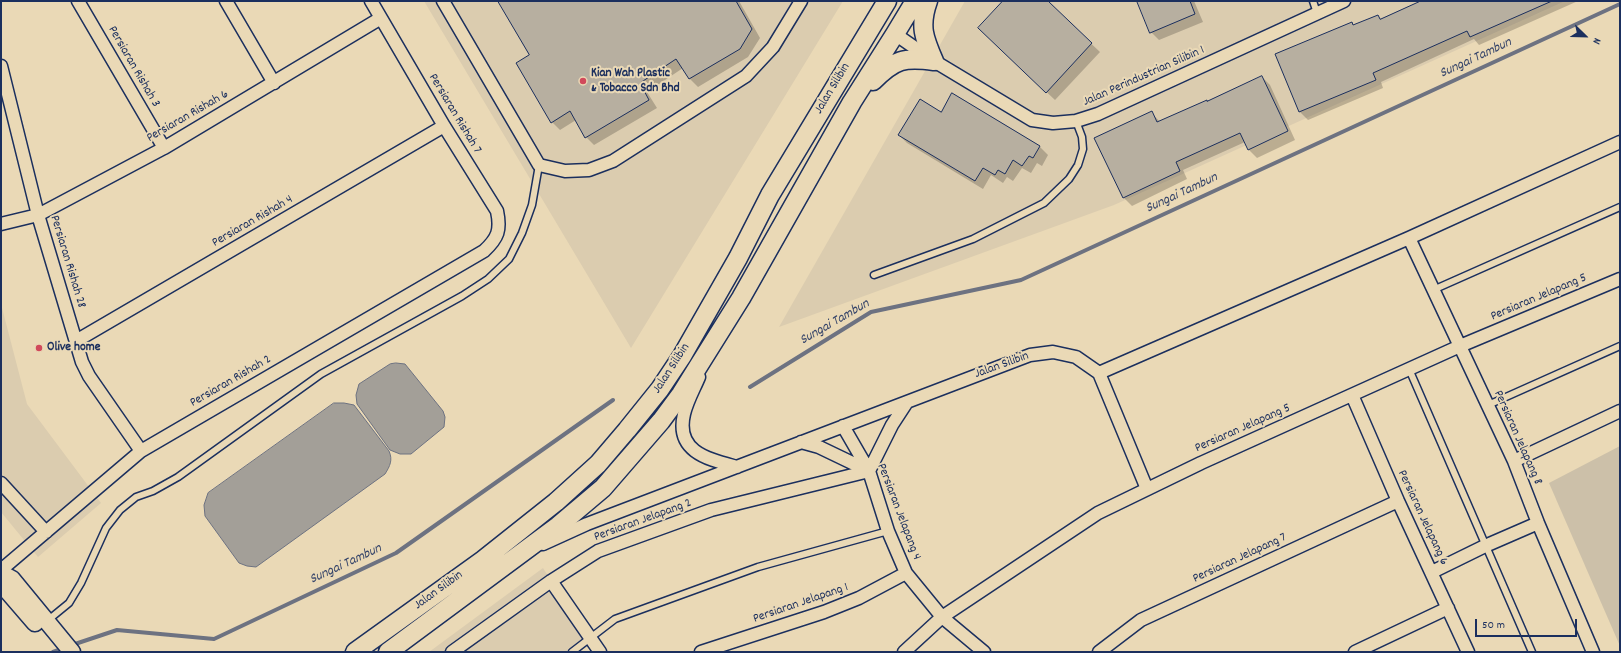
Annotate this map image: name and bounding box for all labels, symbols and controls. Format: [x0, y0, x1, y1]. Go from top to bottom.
north arrow [1565, 16, 1605, 56]
street label: Persiaran Rishah 3 [103, 24, 163, 110]
water label: Sungai Tambun [1437, 35, 1515, 83]
text: N [1588, 35, 1604, 46]
street label: Jalan Perindustrian Silibin 1 [1081, 43, 1207, 111]
street label: Jalan Silibin [812, 61, 854, 117]
place label: Kian Wah Plastic & Tobacco Sdn Bhd [591, 66, 679, 97]
street label: Persiaran Rishah 7 [424, 71, 484, 157]
marker: Kian Wah Plastic & Tobacco Sdn Bhd [578, 76, 588, 86]
street label: Persiaran Rishah 6 [144, 87, 232, 147]
water label: Sungai Tambun [1143, 170, 1221, 218]
street label: Persiaran Rishah 4 [210, 193, 296, 251]
street label: Persiaran Rishah 28 [45, 214, 89, 310]
street label: Persiaran Jelapang 5 [1489, 271, 1589, 325]
water label: Sungai Tambun [797, 296, 873, 350]
place label: Olive home [47, 340, 100, 356]
street label: Jalan Silibin [650, 341, 694, 397]
marker: Olive home [34, 343, 44, 353]
street label: Jalan Silibin [973, 349, 1031, 383]
street label: Persiaran Rishah 2 [188, 352, 274, 412]
street label: Persiaran Jelapang 8 [1489, 388, 1545, 488]
street label: Persiaran Jelapang 5 [1193, 401, 1293, 457]
street label: Persiaran Jelapang 4 [872, 462, 924, 562]
street label: Persiaran Jelapang 6 [1393, 468, 1451, 568]
street label: Persiaran Jelapang 2 [592, 496, 694, 546]
street label: Persiaran Jelapang 7 [1191, 530, 1289, 588]
water label: Sungai Tambun [307, 541, 385, 589]
street label: Jalan Silibin [412, 568, 466, 614]
street label: Persiaran Jelapang 1 [751, 580, 851, 628]
scale bar [1477, 611, 1579, 637]
text: 50 m [1482, 617, 1505, 634]

